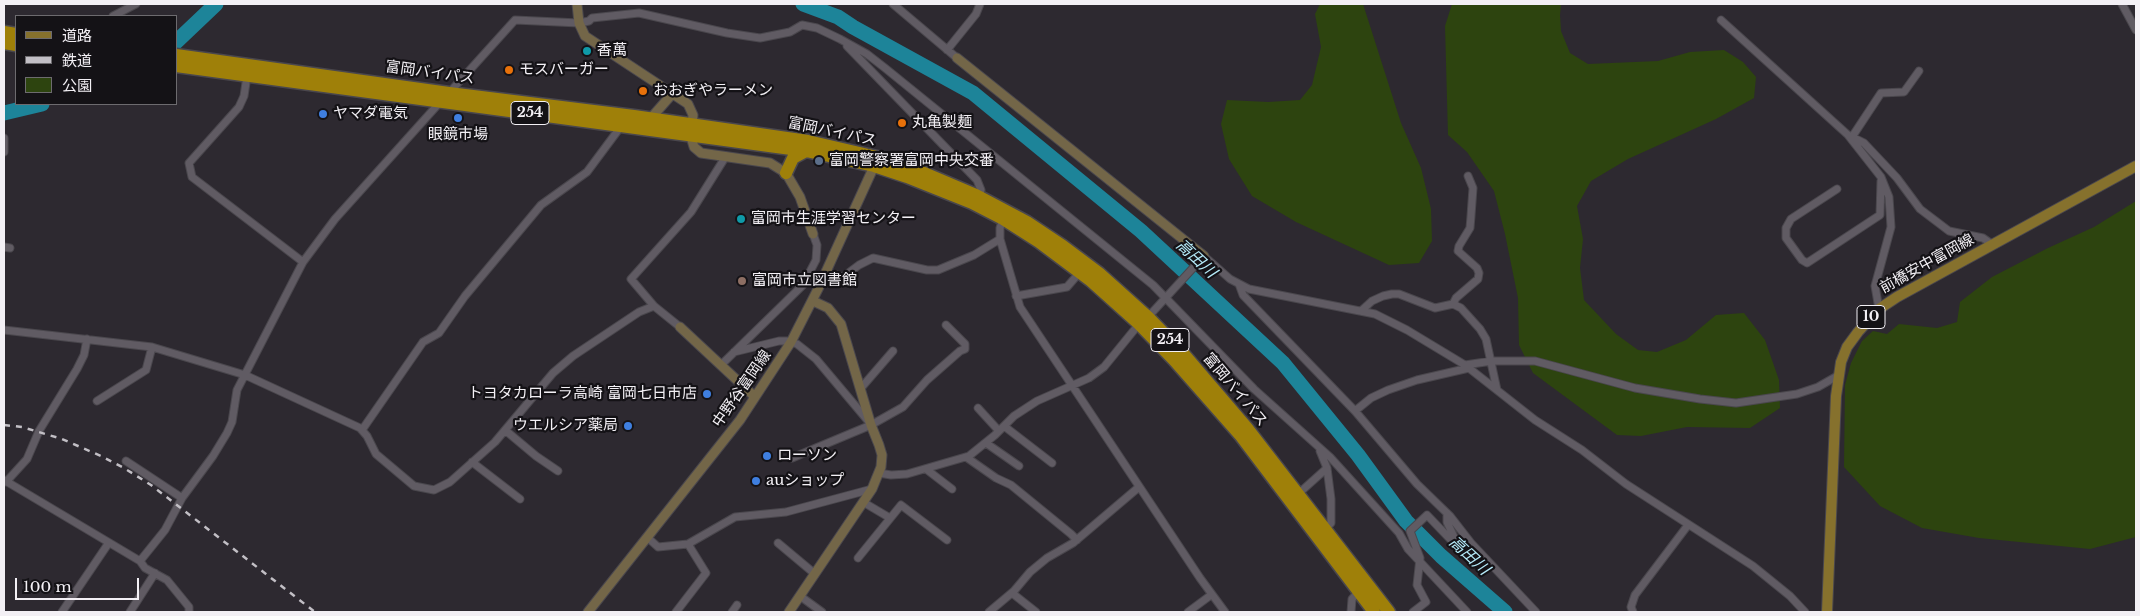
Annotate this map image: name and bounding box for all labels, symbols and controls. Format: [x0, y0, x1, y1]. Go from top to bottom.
legend [15, 15, 178, 105]
text: 道路 [62, 26, 92, 45]
place label: 香萬 [597, 42, 627, 60]
marker: 香萬 [581, 45, 593, 57]
text: 鉄道 [62, 51, 92, 70]
street label: 富岡バイパス [384, 58, 476, 88]
place label: モスバーガー [519, 61, 609, 79]
marker: モスバーガー [503, 64, 515, 76]
text: 公園 [62, 76, 92, 95]
place label: おおぎやラーメン [653, 82, 773, 100]
marker: おおぎやラーメン [637, 85, 649, 97]
road number: 254 [511, 102, 549, 125]
place label: ヤマダ電気 [333, 105, 408, 123]
marker: ヤマダ電気 [317, 108, 329, 120]
marker: 眼鏡市場 [452, 112, 464, 124]
street label: 富岡バイパス [786, 114, 878, 150]
place label: 丸亀製麺 [912, 114, 972, 132]
marker: 丸亀製麺 [896, 117, 908, 129]
place label: 眼鏡市場 [428, 126, 488, 144]
place label: 富岡警察署富岡中央交番 [829, 152, 994, 170]
marker: 富岡警察署富岡中央交番 [813, 155, 825, 167]
place label: 富岡市生涯学習センター [751, 210, 916, 228]
marker: 富岡市生涯学習センター [735, 213, 747, 225]
street label: 前橋安中富岡線 [1877, 231, 1977, 297]
water label: 高田川 [1172, 236, 1220, 282]
place label: 富岡市立図書館 [752, 272, 857, 290]
marker: 富岡市立図書館 [736, 275, 748, 287]
road number: 10 [1857, 306, 1885, 328]
road number: 254 [1151, 328, 1189, 352]
street label: 中野谷富岡線 [709, 347, 775, 431]
street label: 富岡バイパス [1199, 350, 1271, 430]
place label: トヨタカローラ高崎 富岡七日市店 [468, 385, 697, 403]
marker: トヨタカローラ高崎 富岡七日市店 [701, 388, 713, 400]
place label: ウエルシア薬局 [513, 417, 618, 435]
marker: ウエルシア薬局 [622, 420, 634, 432]
place label: ローソン [777, 447, 837, 465]
marker: ローソン [761, 450, 773, 462]
place label: auショップ [766, 472, 844, 490]
marker: auショップ [750, 475, 762, 487]
water label: 高田川 [1445, 533, 1493, 579]
scale bar [18, 568, 141, 600]
text: 100 m [23, 577, 72, 596]

